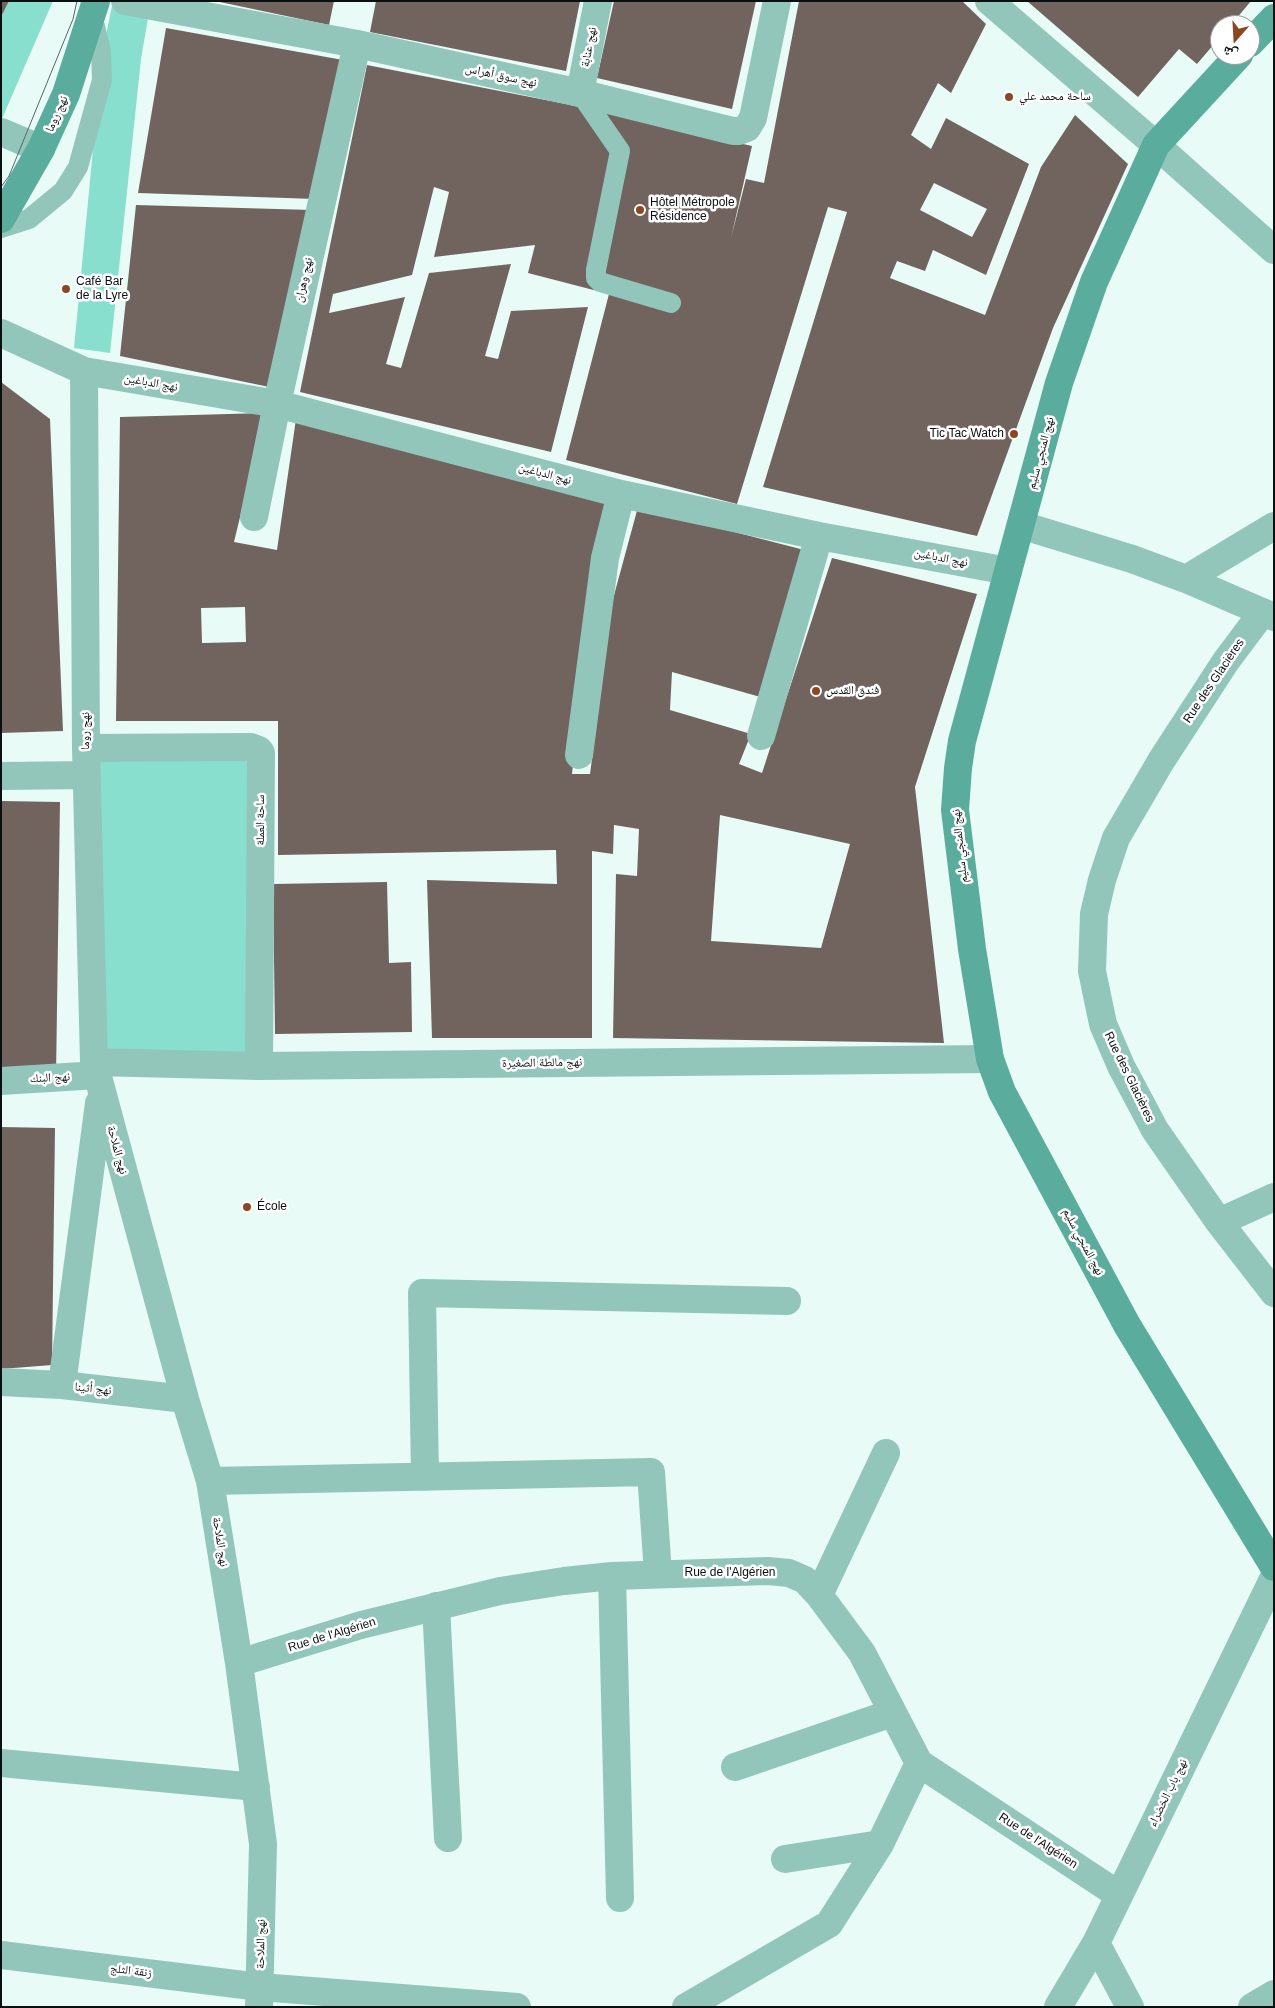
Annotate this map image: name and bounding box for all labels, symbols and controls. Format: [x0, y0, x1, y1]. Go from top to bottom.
north arrow [1210, 15, 1260, 65]
street label: نهج عنابة [578, 26, 600, 68]
text: ش [1221, 43, 1240, 63]
street label: نهج سوق أهراس [464, 61, 538, 91]
place label: ساحة محمد علي [1019, 90, 1091, 104]
marker: ساحة محمد علي [1003, 91, 1015, 103]
street label: نهج روما [43, 94, 71, 134]
place label: Hôtel Métropole Résidence [650, 196, 735, 224]
marker: Hôtel Métropole Résidence [634, 204, 646, 216]
street label: نهج وهران [292, 256, 316, 304]
place label: Café Bar de la Lyre [76, 275, 128, 303]
marker: Café Bar de la Lyre [60, 283, 72, 295]
street label: نهج الدباغين [123, 371, 179, 395]
street label: نهج المنجي سليم [1024, 415, 1058, 491]
place label: Tic Tac Watch [930, 427, 1004, 441]
marker: Tic Tac Watch [1008, 428, 1020, 440]
street label: نهج الدباغين [517, 460, 573, 488]
street label: نهج الدباغين [913, 546, 969, 570]
street label: Rue des Glacières [1180, 636, 1248, 726]
place label: فندق القدس [826, 684, 879, 698]
marker: فندق القدس [810, 685, 822, 697]
street label: نهج روما [79, 712, 93, 750]
street label: ساحة العملة [254, 794, 268, 846]
street label: نهج المنجي سليم [949, 808, 971, 884]
street label: Rue des Glacières [1101, 1029, 1157, 1125]
street label: نهج مالطة الصغيرة [502, 1055, 582, 1071]
street label: نهج البنك [29, 1070, 71, 1086]
street label: نهج الملاحة [104, 1124, 130, 1176]
place label: École [257, 1200, 287, 1214]
marker: École [241, 1201, 253, 1213]
street label: نهج المنجي سليم [1059, 1206, 1107, 1278]
street label: نهج أثينا [74, 1380, 112, 1398]
street label: نهج الملاحة [209, 1516, 231, 1568]
street label: Rue de l'Algérien [684, 1566, 776, 1580]
street label: Rue de l'Algérien [286, 1615, 378, 1655]
street label: نهج باب الخضراء [1145, 1757, 1191, 1829]
street label: Rue de l'Algérien [996, 1810, 1080, 1872]
street label: نهج الملاحة [253, 1919, 269, 1969]
street label: زنقة الثلج [109, 1961, 153, 1981]

